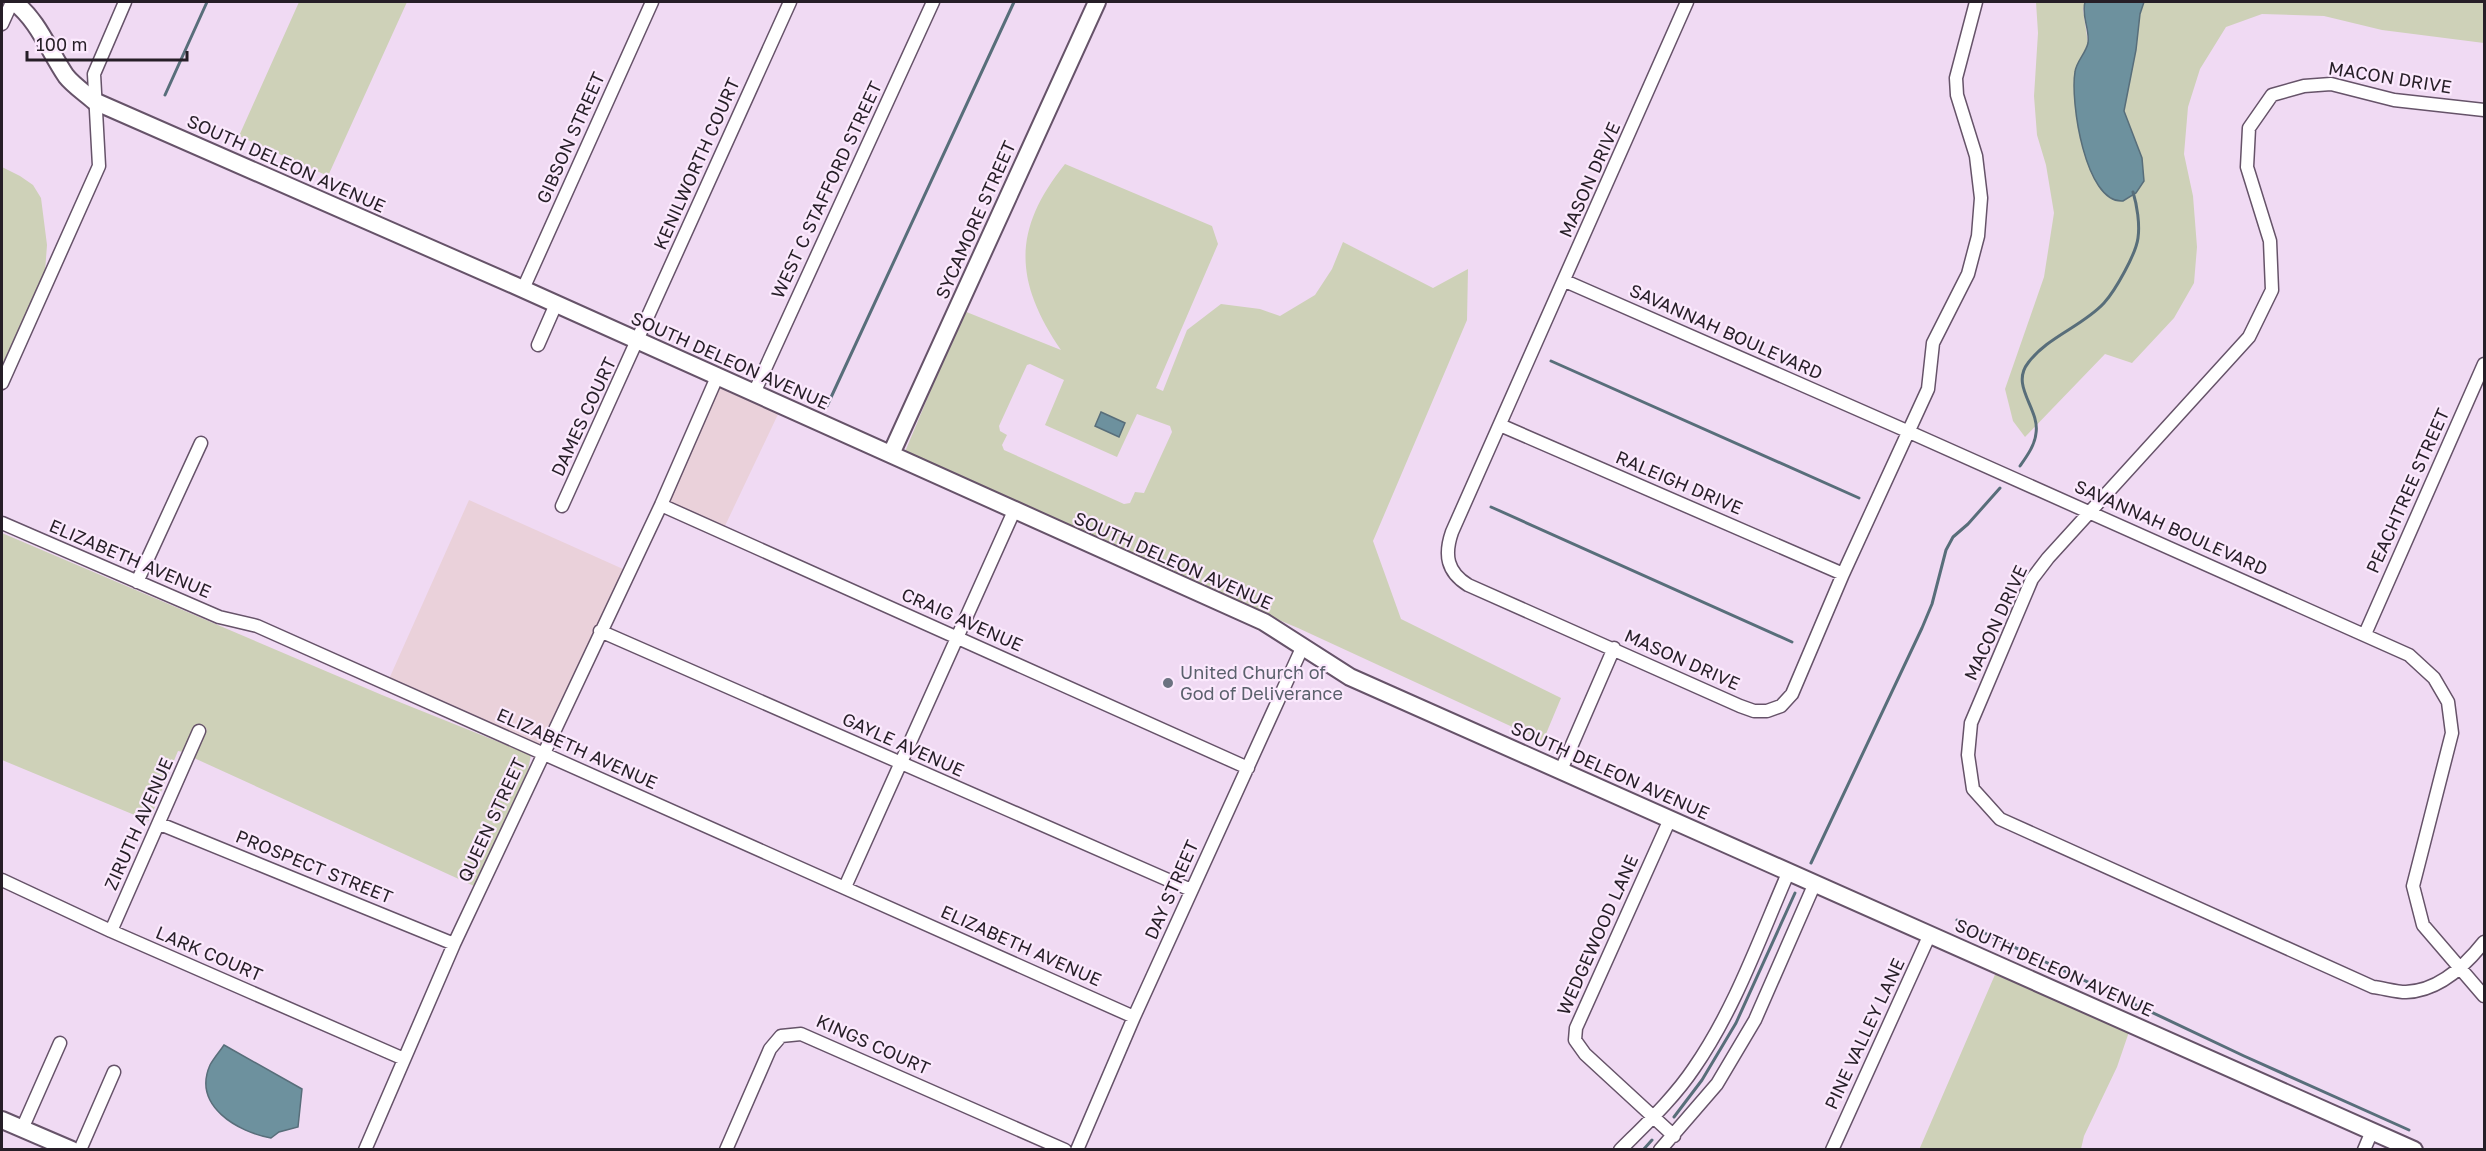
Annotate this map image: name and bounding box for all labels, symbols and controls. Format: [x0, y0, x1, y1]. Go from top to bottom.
scale bar [27, 24, 188, 62]
text: 100 m [36, 33, 87, 55]
street label: MACON DRIVE [2327, 56, 2453, 98]
street label: GIBSON STREET [531, 69, 609, 207]
street label: KENILWORTH COURT [648, 74, 744, 253]
street label: WEST C STAFFORD STREET [766, 77, 886, 302]
street label: SOUTH DELEON AVENUE [184, 109, 389, 217]
street label: MASON DRIVE [1554, 119, 1624, 241]
street label: SYCAMORE STREET [930, 137, 1020, 302]
street label: SAVANNAH BOULEVARD [1626, 279, 1826, 384]
street label: SOUTH DELEON AVENUE [628, 306, 833, 414]
street label: DAMES COURT [546, 354, 620, 480]
street label: PEACHTREE STREET [2361, 405, 2453, 577]
street label: RALEIGH DRIVE [1613, 445, 1746, 519]
street label: SAVANNAH BOULEVARD [2071, 475, 2271, 580]
street label: SOUTH DELEON AVENUE [1071, 506, 1276, 614]
street label: ELIZABETH AVENUE [46, 514, 215, 602]
street label: MACON DRIVE [1959, 562, 2031, 684]
street label: CRAIG AVENUE [898, 582, 1027, 656]
street label: MASON DRIVE [1621, 624, 1743, 694]
place label: United Church of God of Deliverance [1180, 661, 1343, 704]
marker: United Church of God of Deliverance [1161, 676, 1175, 690]
street label: ELIZABETH AVENUE [494, 703, 661, 793]
street label: GAYLE AVENUE [839, 707, 968, 781]
street label: SOUTH DELEON AVENUE [1508, 716, 1713, 824]
street label: ZIRUTH AVENUE [99, 754, 177, 893]
street label: QUEEN STREET [453, 754, 530, 885]
street label: PROSPECT STREET [233, 825, 396, 908]
street label: DAY STREET [1139, 836, 1203, 943]
street label: WEDGEWOOD LANE [1552, 851, 1642, 1018]
street label: ELIZABETH AVENUE [938, 900, 1105, 990]
street label: SOUTH DELEON AVENUE [1952, 913, 2157, 1021]
street label: LARK COURT [153, 921, 266, 985]
street label: PINE VALLEY LANE [1819, 954, 1909, 1113]
street label: KINGS COURT [813, 1009, 934, 1079]

